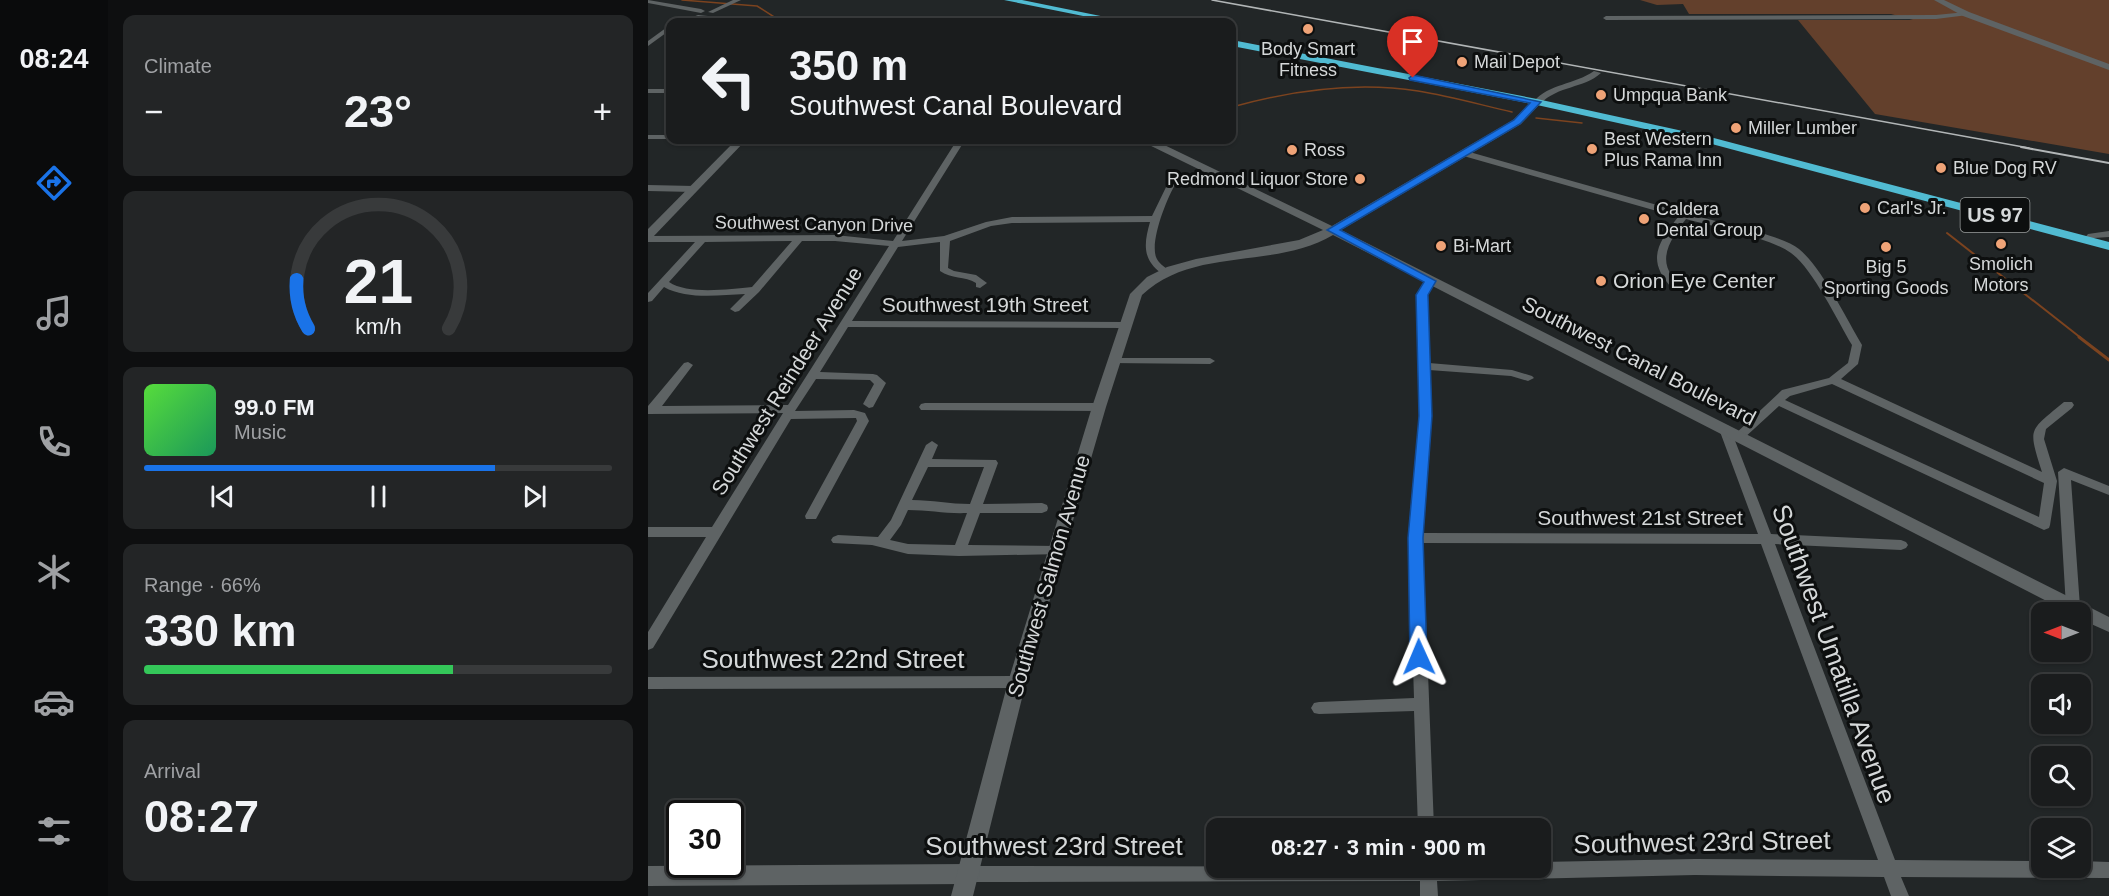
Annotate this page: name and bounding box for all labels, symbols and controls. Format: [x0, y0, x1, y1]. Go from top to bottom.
pin [1387, 16, 1438, 78]
marker: Body Smart Fitness [1301, 22, 1315, 36]
icon: arrive [1396, 25, 1429, 58]
place label: Body Smart Fitness [1261, 39, 1355, 80]
icon: left [690, 42, 768, 120]
text: 350 m [789, 42, 908, 89]
text: 08:24 [19, 44, 89, 74]
place label: Mail Depot [1474, 52, 1560, 72]
text: Climate [144, 55, 212, 77]
marker: Mail Depot [1455, 55, 1469, 69]
place label: Umpqua Bank [1613, 85, 1728, 105]
text: 23° [344, 86, 412, 137]
marker: Umpqua Bank [1594, 88, 1608, 102]
text: Southwest Canal Boulevard [789, 91, 1122, 121]
text: − [144, 93, 163, 130]
text: + [593, 93, 612, 130]
place label: Miller Lumber [1748, 118, 1857, 138]
marker: Miller Lumber [1729, 121, 1743, 135]
place label: Best Western Plus Rama Inn [1604, 129, 1722, 170]
place label: Ross [1304, 140, 1345, 160]
marker: Best Western Plus Rama Inn [1585, 142, 1599, 156]
marker: Ross [1285, 143, 1299, 157]
place label: Blue Dog RV [1953, 158, 2057, 178]
marker: Blue Dog RV [1934, 161, 1948, 175]
icon: directions [33, 162, 75, 204]
place label: Redmond Liquor Store [1167, 169, 1348, 189]
marker: Redmond Liquor Store [1353, 172, 1367, 186]
place label: Carl's Jr. [1877, 198, 1946, 218]
road number: US 97 [1960, 198, 2030, 232]
place label: Caldera Dental Group [1656, 199, 1763, 240]
marker: Carl's Jr. [1858, 201, 1872, 215]
street label: Southwest Canyon Drive [715, 212, 913, 236]
marker: Caldera Dental Group [1637, 212, 1651, 226]
place label: Bi-Mart [1453, 236, 1511, 256]
marker: Smolich Motors [1994, 237, 2008, 251]
marker: Bi-Mart [1434, 239, 1448, 253]
marker: Big 5 Sporting Goods [1879, 240, 1893, 254]
text: 21 [343, 247, 413, 316]
place label: Smolich Motors [1969, 254, 2033, 295]
place label: Big 5 Sporting Goods [1823, 257, 1949, 298]
street label: Southwest Reindeer Avenue [707, 262, 866, 499]
place label: Orion Eye Center [1613, 269, 1775, 292]
marker: Orion Eye Center [1594, 274, 1608, 288]
street label: Southwest Canal Boulevard [1519, 291, 1760, 430]
icon: music [33, 292, 75, 334]
street label: Southwest 19th Street [882, 293, 1088, 316]
text: km/h [355, 315, 401, 339]
text: 99.0 FM [234, 395, 315, 420]
icon: phone [33, 421, 75, 463]
text: Music [234, 421, 286, 443]
street label: Southwest Salmon Avenue [1003, 452, 1094, 699]
icon: previous [206, 480, 239, 513]
icon: pause [362, 480, 395, 513]
icon: next [518, 480, 551, 513]
street label: Southwest Umatilla Avenue [1766, 500, 1902, 808]
street label: Southwest 21st Street [1537, 506, 1743, 529]
icon: climate [33, 551, 75, 593]
text: Range · 66% [144, 574, 261, 596]
north arrow [2031, 602, 2091, 662]
map controls [2031, 602, 2091, 878]
text: 330 km [144, 605, 297, 656]
position arrow [1387, 625, 1451, 689]
street label: Southwest 22nd Street [701, 644, 965, 674]
button: sound [2031, 674, 2091, 734]
icon: car [33, 681, 75, 723]
button: search [2031, 746, 2091, 806]
text: Arrival [144, 760, 201, 782]
text: 08:27 [144, 791, 259, 842]
speed limit sign: 30 [666, 800, 744, 878]
icon: filters [33, 810, 75, 852]
button: layers [2031, 818, 2091, 878]
street label: Southwest 23rd Street [1573, 825, 1832, 859]
street label: Southwest 23rd Street [925, 831, 1183, 861]
text: 08:27 · 3 min · 900 m [1271, 835, 1486, 860]

